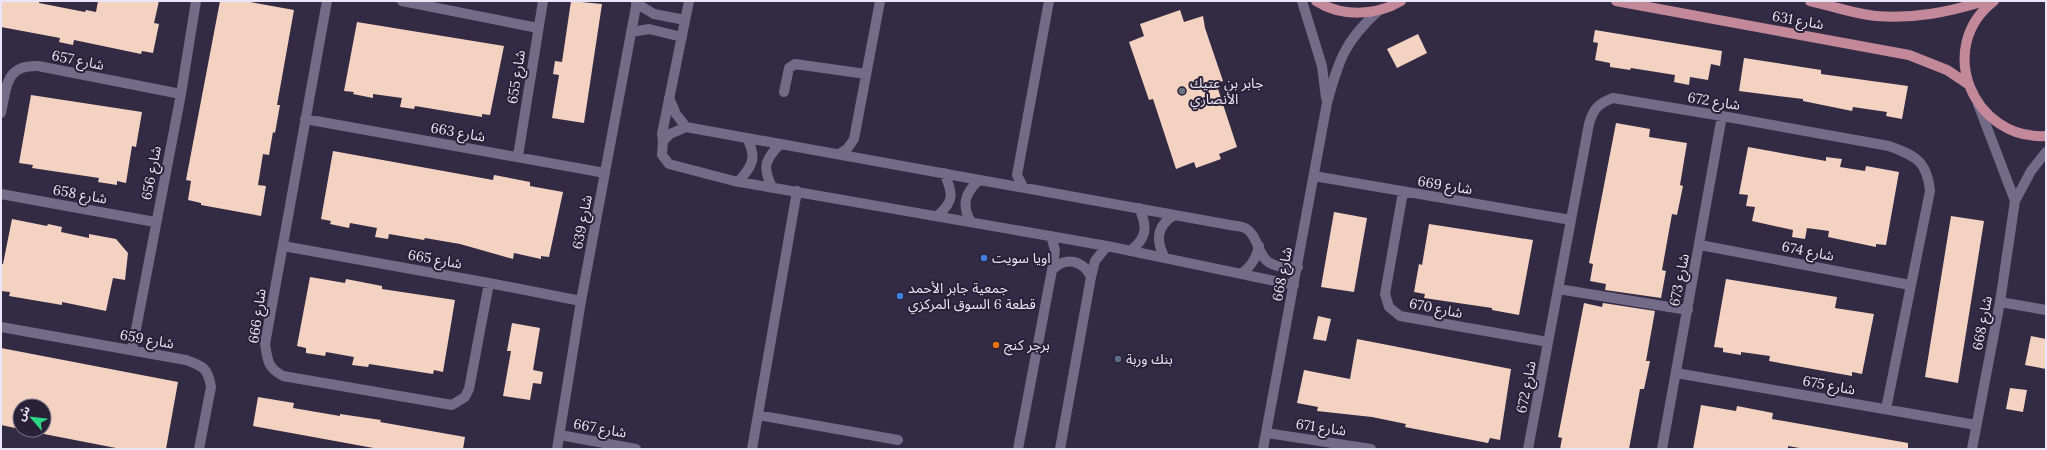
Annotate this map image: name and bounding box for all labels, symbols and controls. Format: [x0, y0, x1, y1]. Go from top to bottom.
street label: شارع 631 [1771, 7, 1825, 35]
street label: شارع 657 [50, 46, 106, 76]
street label: شارع 655 [503, 49, 531, 106]
place label: جابر بن عتيك الأنصاري [1190, 74, 1263, 110]
marker: جابر بن عتيك الأنصاري [1177, 86, 1187, 96]
street label: شارع 672 [1686, 88, 1742, 116]
street label: شارع 663 [429, 118, 487, 148]
street label: شارع 656 [137, 144, 167, 202]
street label: شارع 669 [1416, 172, 1474, 200]
street label: شارع 658 [51, 180, 108, 210]
street label: شارع 639 [568, 193, 598, 251]
street label: شارع 674 [1780, 237, 1836, 267]
street label: شارع 665 [406, 245, 464, 275]
street label: شارع 668 [1268, 245, 1298, 303]
place label: اويا سويت [992, 249, 1051, 267]
street label: شارع 673 [1665, 252, 1695, 308]
marker: اويا سويت [979, 253, 989, 263]
place label: جمعية جابر الأحمد قطعة 6 السوق المركزي [908, 279, 1036, 315]
street label: شارع 666 [244, 287, 272, 345]
marker: جمعية جابر الأحمد قطعة 6 السوق المركزي [895, 291, 905, 301]
street label: شارع 670 [1407, 294, 1464, 324]
street label: شارع 668 [1968, 294, 1998, 352]
street label: شارع 659 [118, 325, 176, 355]
place label: برجر كنج [1004, 336, 1050, 356]
marker: برجر كنج [991, 340, 1001, 350]
place label: بنك وربة [1126, 350, 1173, 368]
marker: بنك وربة [1113, 354, 1123, 364]
street label: شارع 672 [1512, 359, 1542, 415]
street label: شارع 675 [1801, 372, 1857, 400]
north arrow [12, 398, 52, 438]
text: ش [13, 403, 33, 423]
street label: شارع 667 [572, 414, 628, 443]
street label: شارع 671 [1294, 415, 1347, 441]

